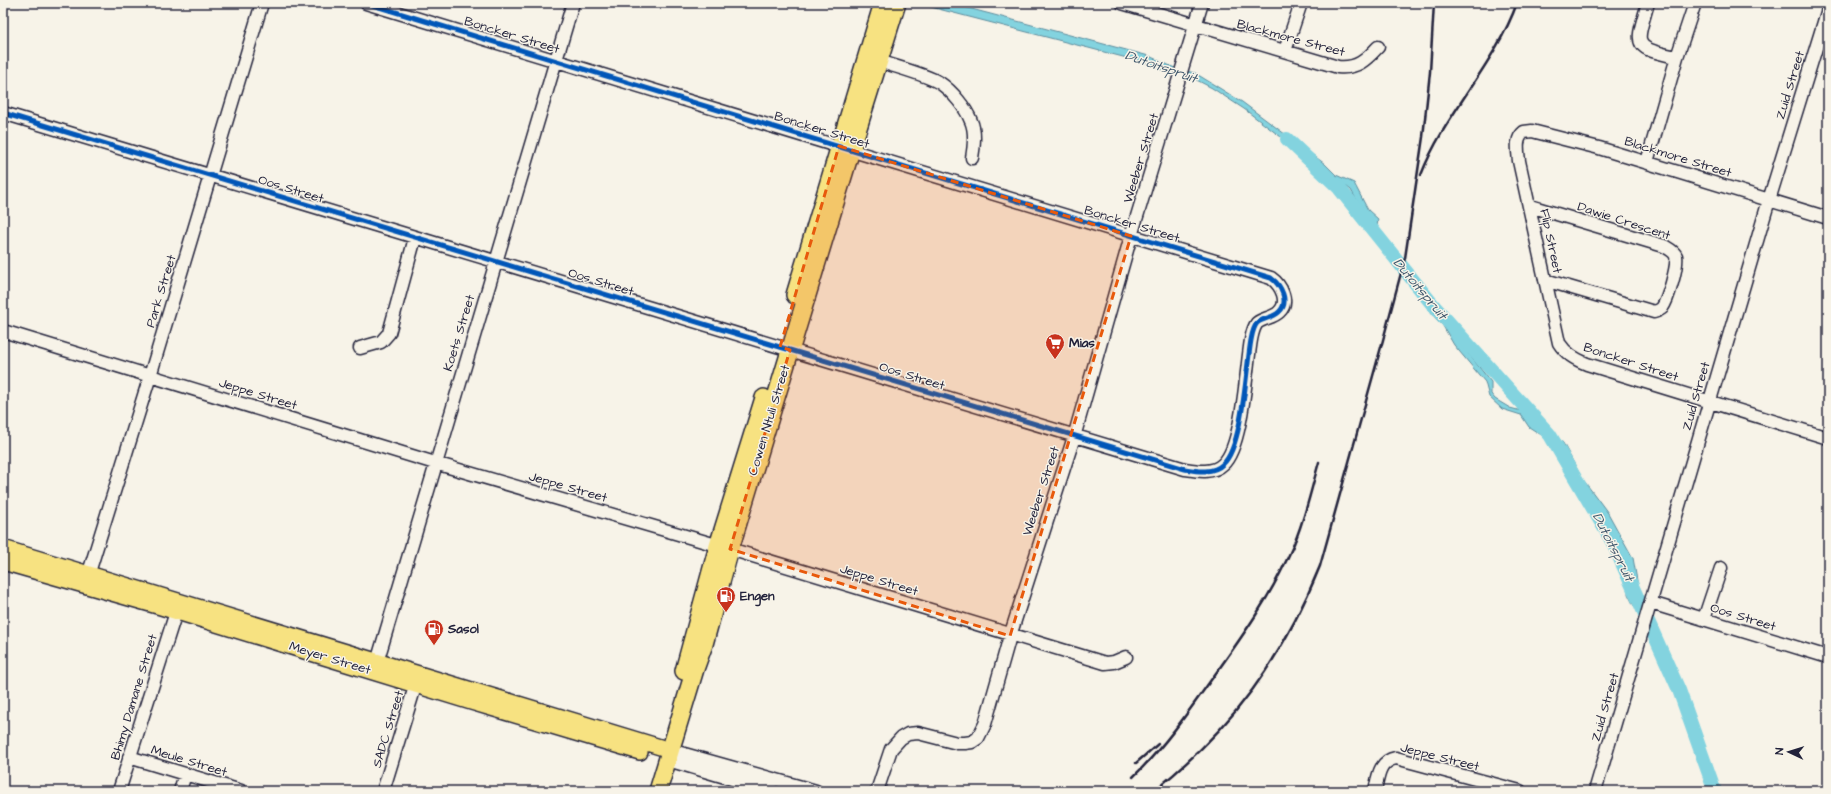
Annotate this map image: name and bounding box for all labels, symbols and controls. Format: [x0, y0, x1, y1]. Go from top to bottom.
street label: Boncker Street [462, 12, 563, 58]
street label: Blackmore Street [1235, 15, 1348, 61]
water label: Dutoitspruit [1122, 45, 1201, 89]
street label: Zuid Street [1771, 48, 1809, 121]
street label: Boncker Street [772, 107, 873, 153]
street label: Weeber Street [1119, 110, 1163, 205]
street label: Blackmore Street [1622, 132, 1734, 182]
street label: Oos Street [256, 170, 327, 208]
street label: Dawie Crescent [1575, 197, 1673, 245]
street label: Boncker Street [1082, 201, 1183, 247]
street label: Flip Street [1535, 207, 1567, 276]
street label: Park Street [141, 252, 181, 330]
water label: Dutoitspruit [1388, 254, 1453, 325]
street label: Oos Street [566, 263, 637, 301]
street label: Koets Street [439, 292, 479, 374]
supermarket icon: Mias [1044, 332, 1066, 360]
place label: Mias [1069, 334, 1095, 352]
street label: Boncker Street [1581, 338, 1681, 386]
street label: Oos Street [877, 357, 948, 395]
street label: Zuid Street [1678, 359, 1715, 432]
street label: Cowen Ntuli Street [744, 362, 795, 478]
street label: Jeppe Street [217, 374, 300, 415]
street label: Weeber Street [1018, 443, 1064, 538]
street label: Jeppe Street [527, 467, 610, 507]
water label: Dutoitspruit [1587, 509, 1640, 586]
street label: Jeppe Street [838, 560, 921, 601]
fuel station icon: Engen [715, 585, 737, 613]
place label: Engen [740, 587, 775, 607]
street label: Oos Street [1708, 598, 1779, 636]
fuel station icon: Sasol [423, 618, 445, 646]
place label: Sasol [447, 620, 479, 638]
street label: Bhimy Damane Street [106, 631, 163, 762]
street label: Meyer Street [287, 637, 374, 680]
street label: Zuid Street [1587, 670, 1624, 743]
street label: SADC Street [368, 688, 408, 770]
north arrow [1769, 732, 1809, 772]
street label: Jeppe Street [1399, 739, 1482, 776]
street label: Meule Street [149, 741, 230, 781]
text: N [1772, 747, 1787, 755]

